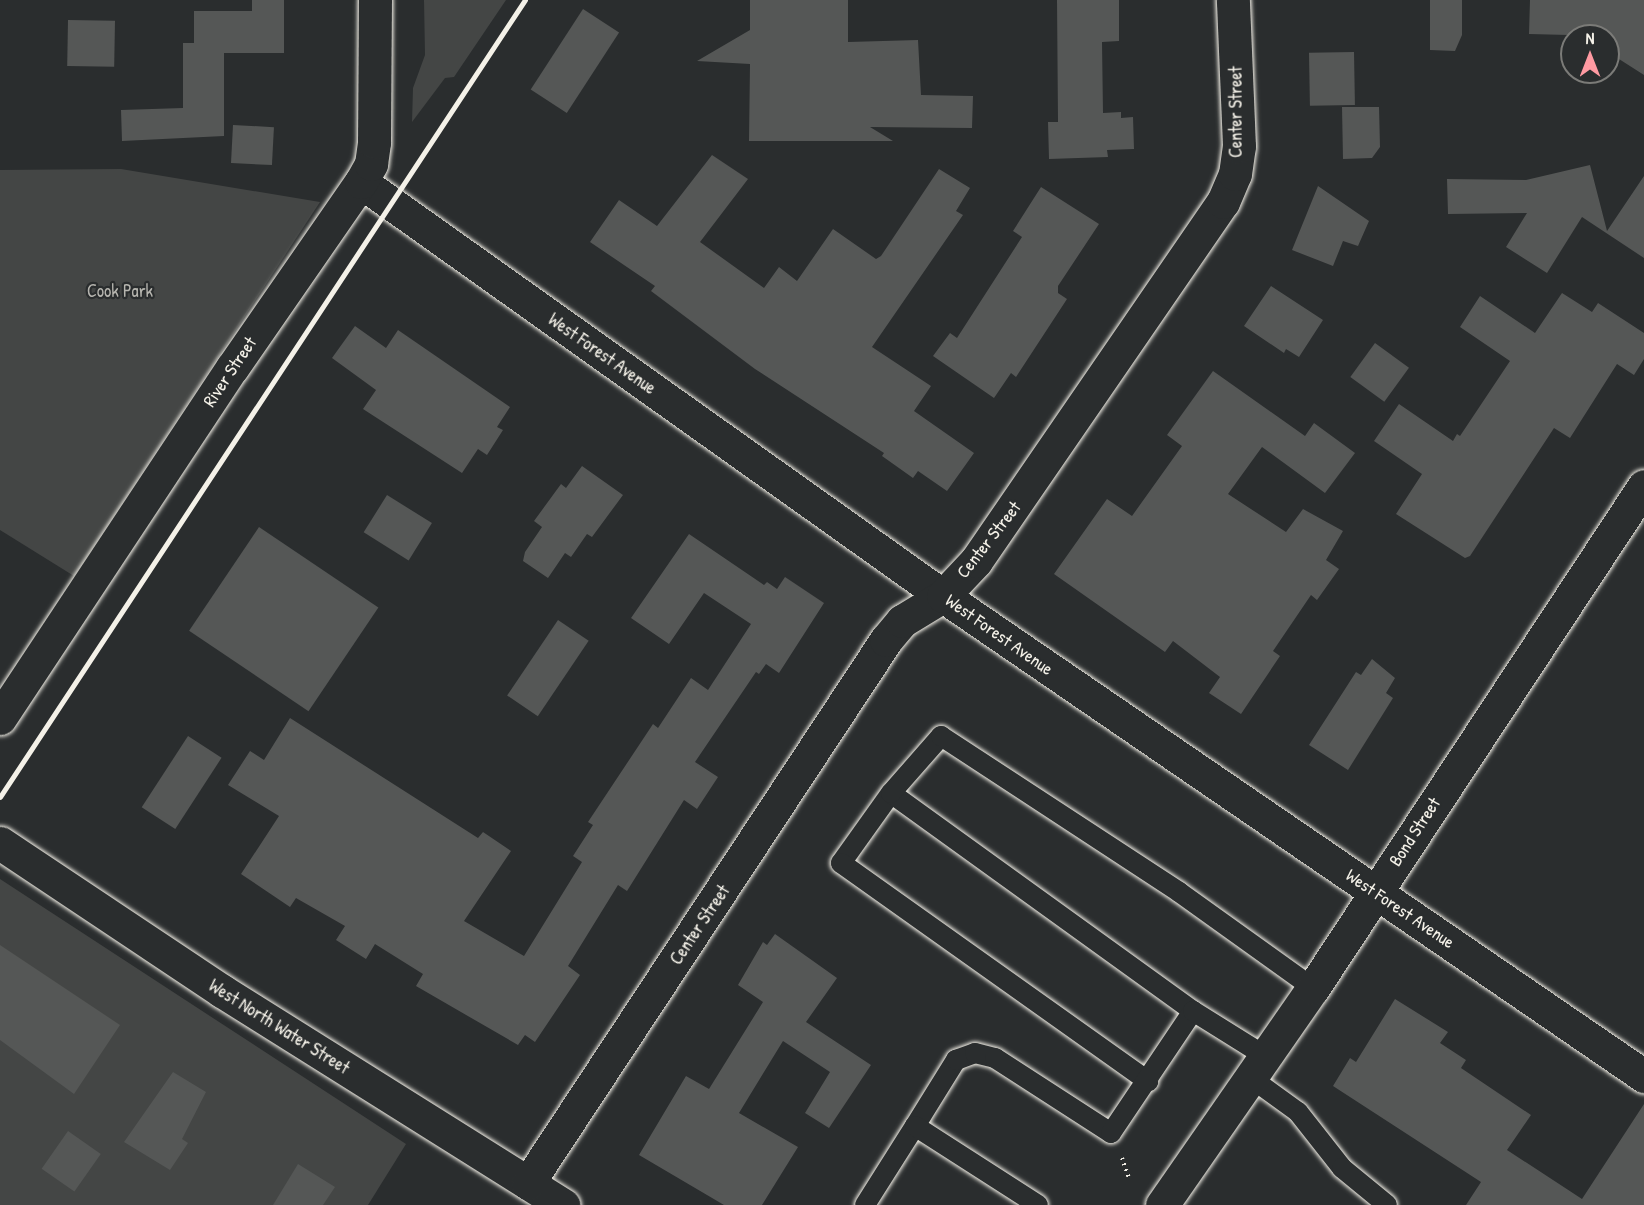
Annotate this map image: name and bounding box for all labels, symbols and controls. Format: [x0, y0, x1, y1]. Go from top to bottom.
north arrow [1560, 24, 1620, 84]
text: N [1586, 27, 1594, 49]
street label: Center Street [1225, 66, 1247, 158]
park label: Cook Park [87, 280, 153, 302]
street label: West Forest Avenue [544, 309, 660, 399]
street label: River Street [199, 333, 261, 411]
street label: Center Street [952, 497, 1026, 583]
street label: West Forest Avenue [941, 590, 1057, 680]
street label: Bond Street [1385, 794, 1445, 870]
street label: West Forest Avenue [1342, 865, 1458, 953]
street label: Center Street [665, 881, 735, 969]
street label: West North Water Street [205, 975, 353, 1079]

